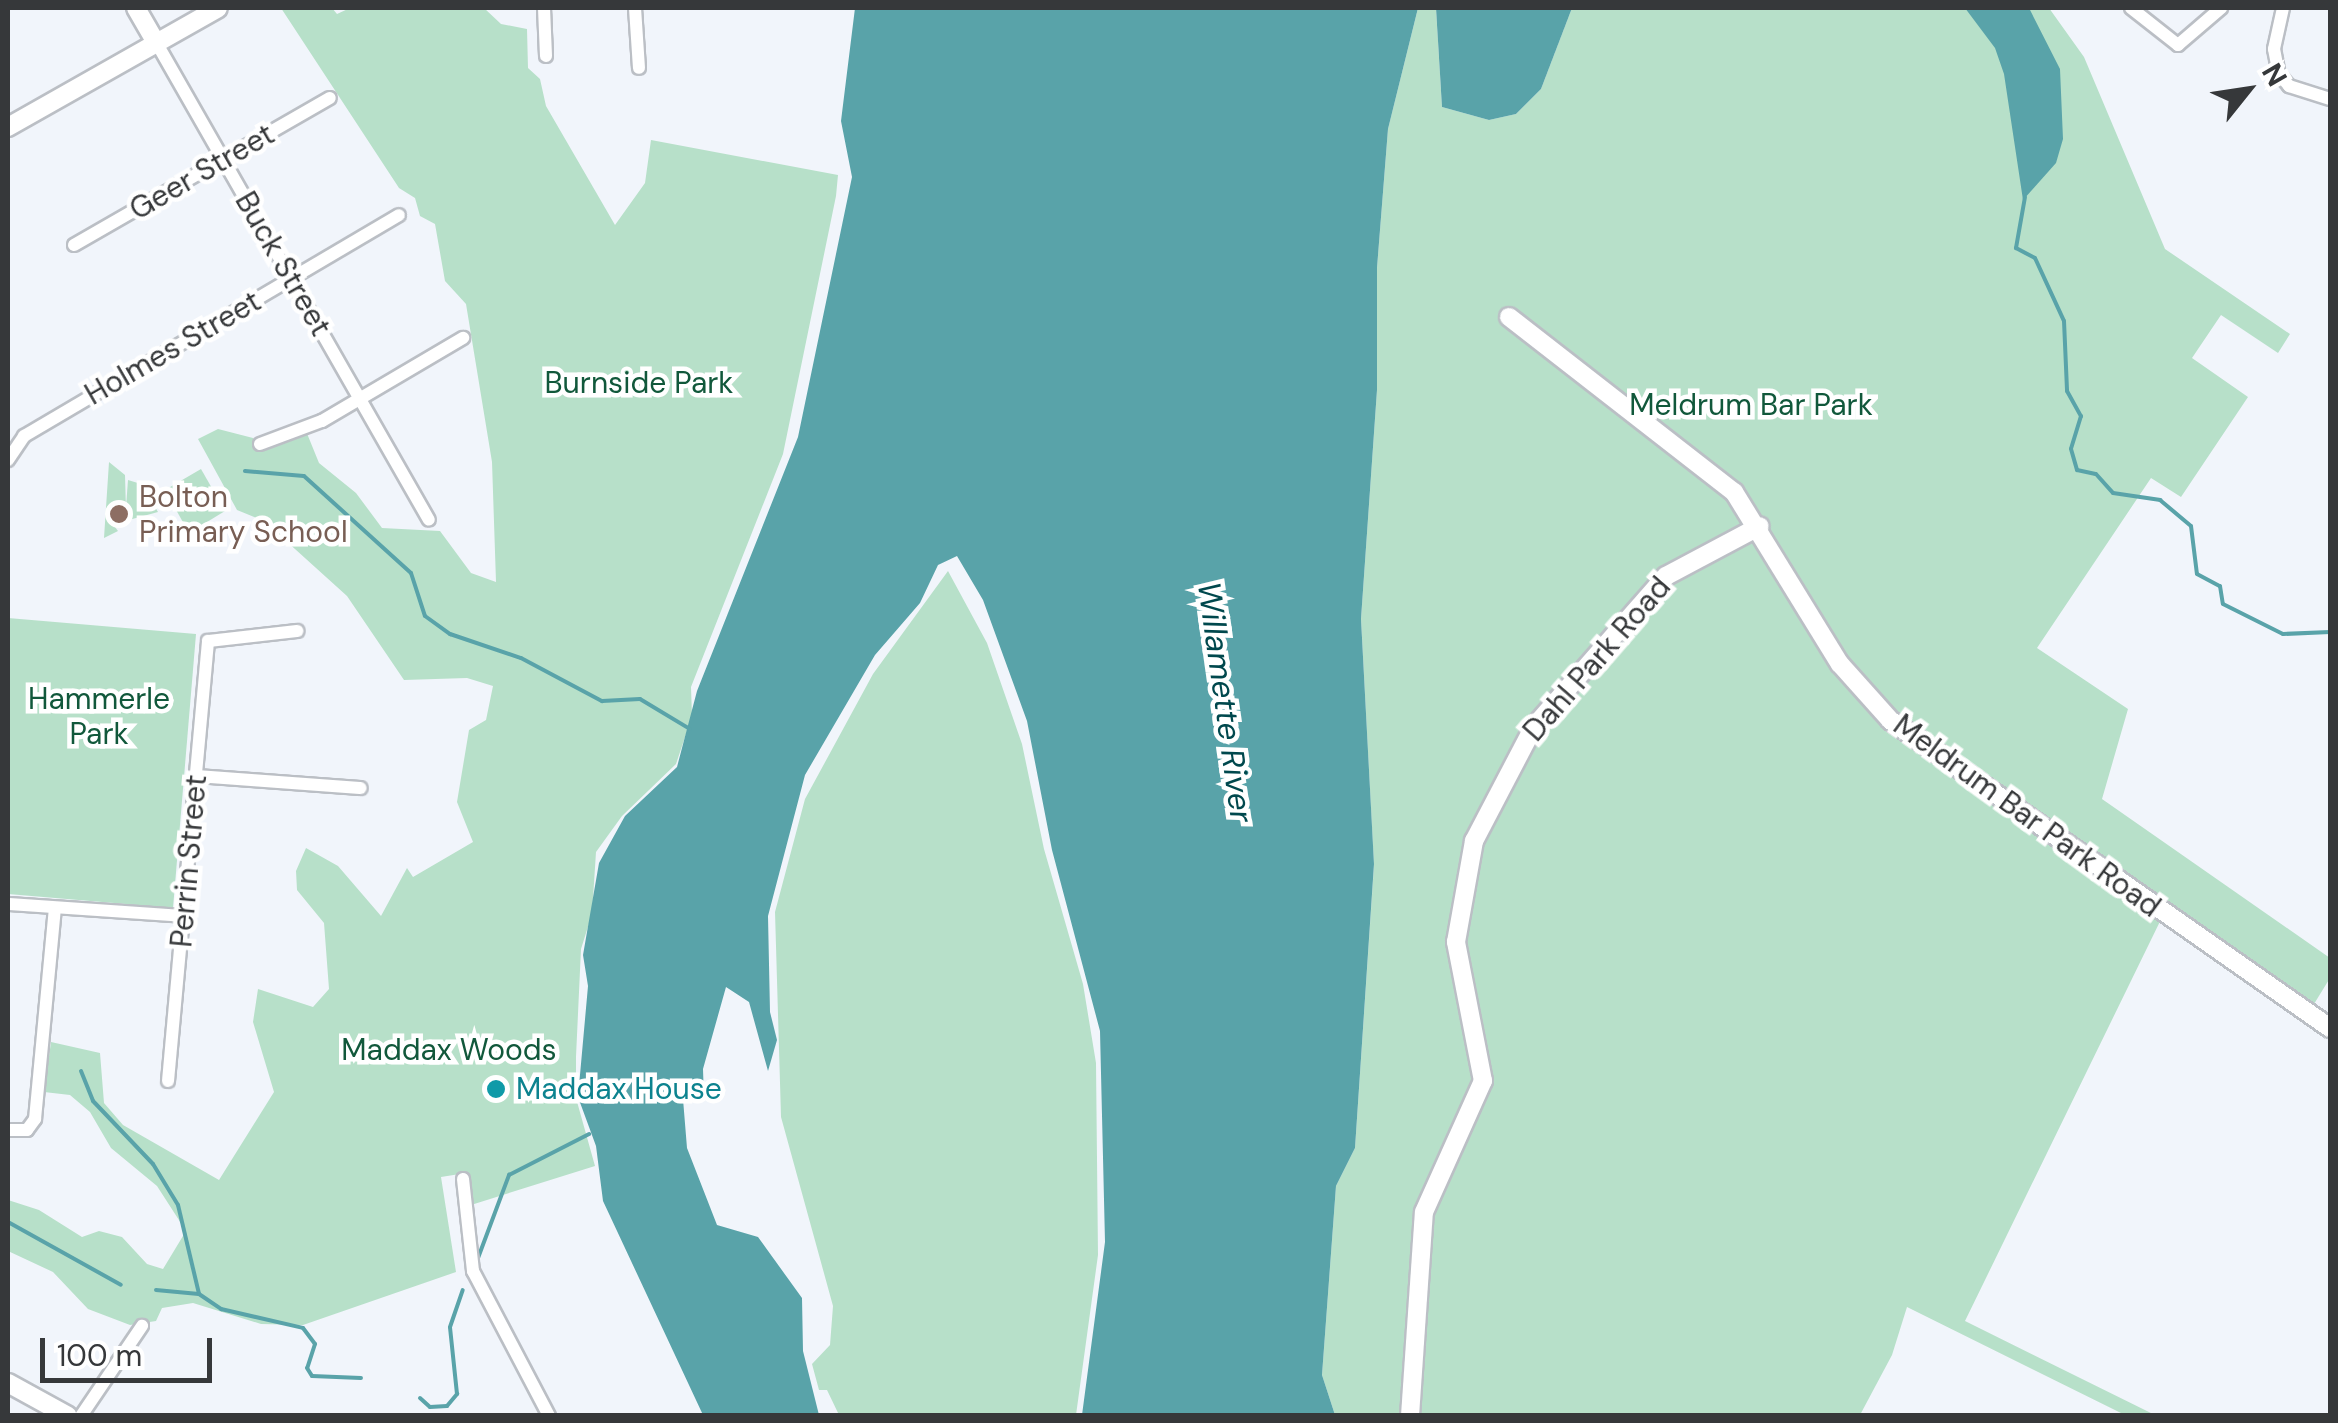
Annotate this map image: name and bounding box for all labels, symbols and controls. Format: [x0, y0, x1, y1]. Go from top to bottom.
north arrow [2198, 40, 2298, 140]
text: N [2253, 57, 2296, 93]
street label: Geer Street [123, 116, 281, 228]
street label: Buck Street [227, 185, 339, 343]
street label: Holmes Street [79, 283, 267, 413]
park label: Burnside Park [545, 365, 733, 401]
park label: Meldrum Bar Park [1629, 387, 1873, 423]
place label: Bolton Primary School [139, 479, 348, 550]
marker: Bolton Primary School [108, 503, 130, 525]
street label: Dahl Park Road [1516, 569, 1678, 749]
water label: Willamette River [1189, 579, 1261, 825]
park label: Hammerle Park [28, 681, 170, 752]
street label: Meldrum Bar Park Road [1886, 707, 2168, 925]
street label: Perrin Street [164, 773, 214, 949]
park label: Maddax Woods [341, 1032, 557, 1068]
place label: Maddax House [516, 1071, 722, 1107]
marker: Maddax House [485, 1078, 507, 1100]
scale bar [45, 1318, 218, 1380]
text: 100 m [57, 1336, 142, 1375]

